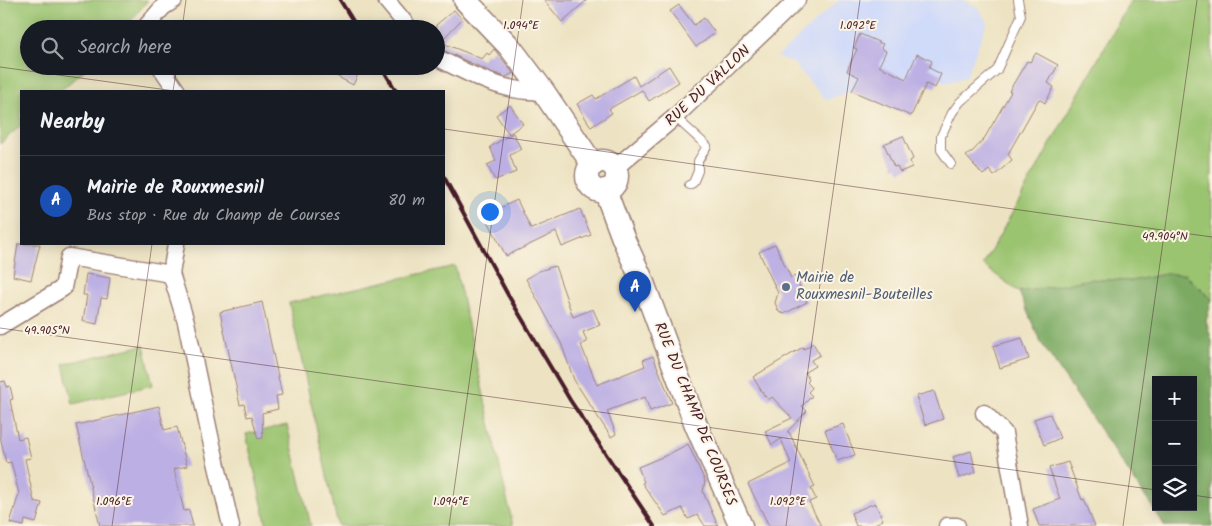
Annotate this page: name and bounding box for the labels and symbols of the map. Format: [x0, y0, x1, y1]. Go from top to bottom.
text: 1.094°E [503, 16, 540, 35]
text: 1.092°E [840, 16, 877, 35]
street label: RUE DU VALLON [660, 40, 756, 132]
your location [477, 199, 503, 225]
text: 49.904°N [1142, 227, 1188, 246]
place label: Mairie de Rouxmesnil-Bouteilles [796, 266, 933, 307]
pin: A [619, 271, 651, 312]
marker: Mairie de Rouxmesnil-Bouteilles [780, 281, 792, 293]
street label: RUE DU CHAMP DE COURSES [647, 318, 743, 510]
text: 49.905°N [24, 321, 70, 340]
text: 1.096°E [96, 492, 133, 511]
text: 1.094°E [433, 492, 470, 511]
text: 1.092°E [770, 492, 807, 511]

